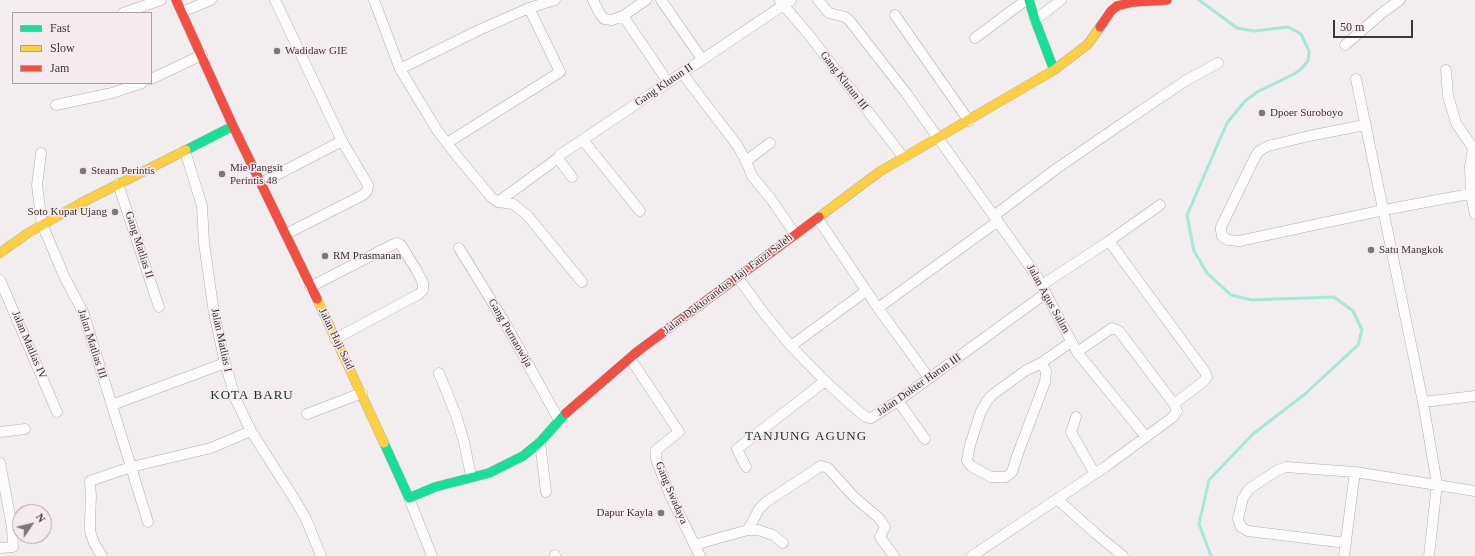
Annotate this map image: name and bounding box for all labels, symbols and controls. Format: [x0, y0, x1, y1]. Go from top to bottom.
legend [12, 12, 152, 84]
scale bar [1335, 12, 1415, 38]
text: 50 m [1340, 20, 1364, 34]
text: Fast [50, 21, 70, 35]
text: Slow [50, 41, 75, 55]
place label: Wadidaw GIE [285, 44, 347, 58]
marker: Wadidaw GIE [272, 46, 282, 56]
street label: Gang Klutun III [817, 49, 871, 113]
text: Jam [50, 61, 69, 75]
street label: Gang Klutun II [632, 61, 696, 109]
place label: Dpoer Suroboyo [1270, 106, 1343, 120]
marker: Dpoer Suroboyo [1257, 108, 1267, 118]
place label: Mie Pangsit Perintis 48 [230, 161, 283, 187]
place label: Steam Perintis [91, 164, 155, 178]
marker: Steam Perintis [78, 166, 88, 176]
marker: Mie Pangsit Perintis 48 [217, 169, 227, 179]
place label: Soto Kupat Ujang [28, 205, 107, 219]
marker: Soto Kupat Ujang [110, 207, 120, 217]
street label: Gang Matlias II [122, 210, 156, 280]
street label: Jalan Doktorandus Haji Fauzi Saleh [661, 231, 795, 337]
place label: Satu Mangkok [1379, 243, 1443, 257]
marker: Satu Mangkok [1366, 245, 1376, 255]
place label: RM Prasmanan [333, 249, 401, 263]
marker: RM Prasmanan [320, 251, 330, 261]
street label: Jalan Agus Salim [1024, 262, 1072, 336]
street label: Gang Purnaowija [485, 296, 535, 370]
street label: Jalan Haji Said [315, 306, 357, 372]
street label: Jalan Matlias I [208, 307, 234, 373]
street label: Jalan Matlias III [75, 308, 109, 380]
street label: Jalan Matlias IV [9, 309, 49, 381]
street label: Jalan Dokter Harun III [874, 351, 964, 419]
district label: KOTA BARU [210, 388, 294, 404]
district label: TANJUNG AGUNG [745, 429, 867, 445]
street label: Gang Swadaya [652, 460, 690, 526]
north arrow [12, 504, 52, 544]
place label: Dapur Kayla [596, 506, 653, 520]
marker: Dapur Kayla [656, 508, 666, 518]
text: N [34, 511, 48, 524]

